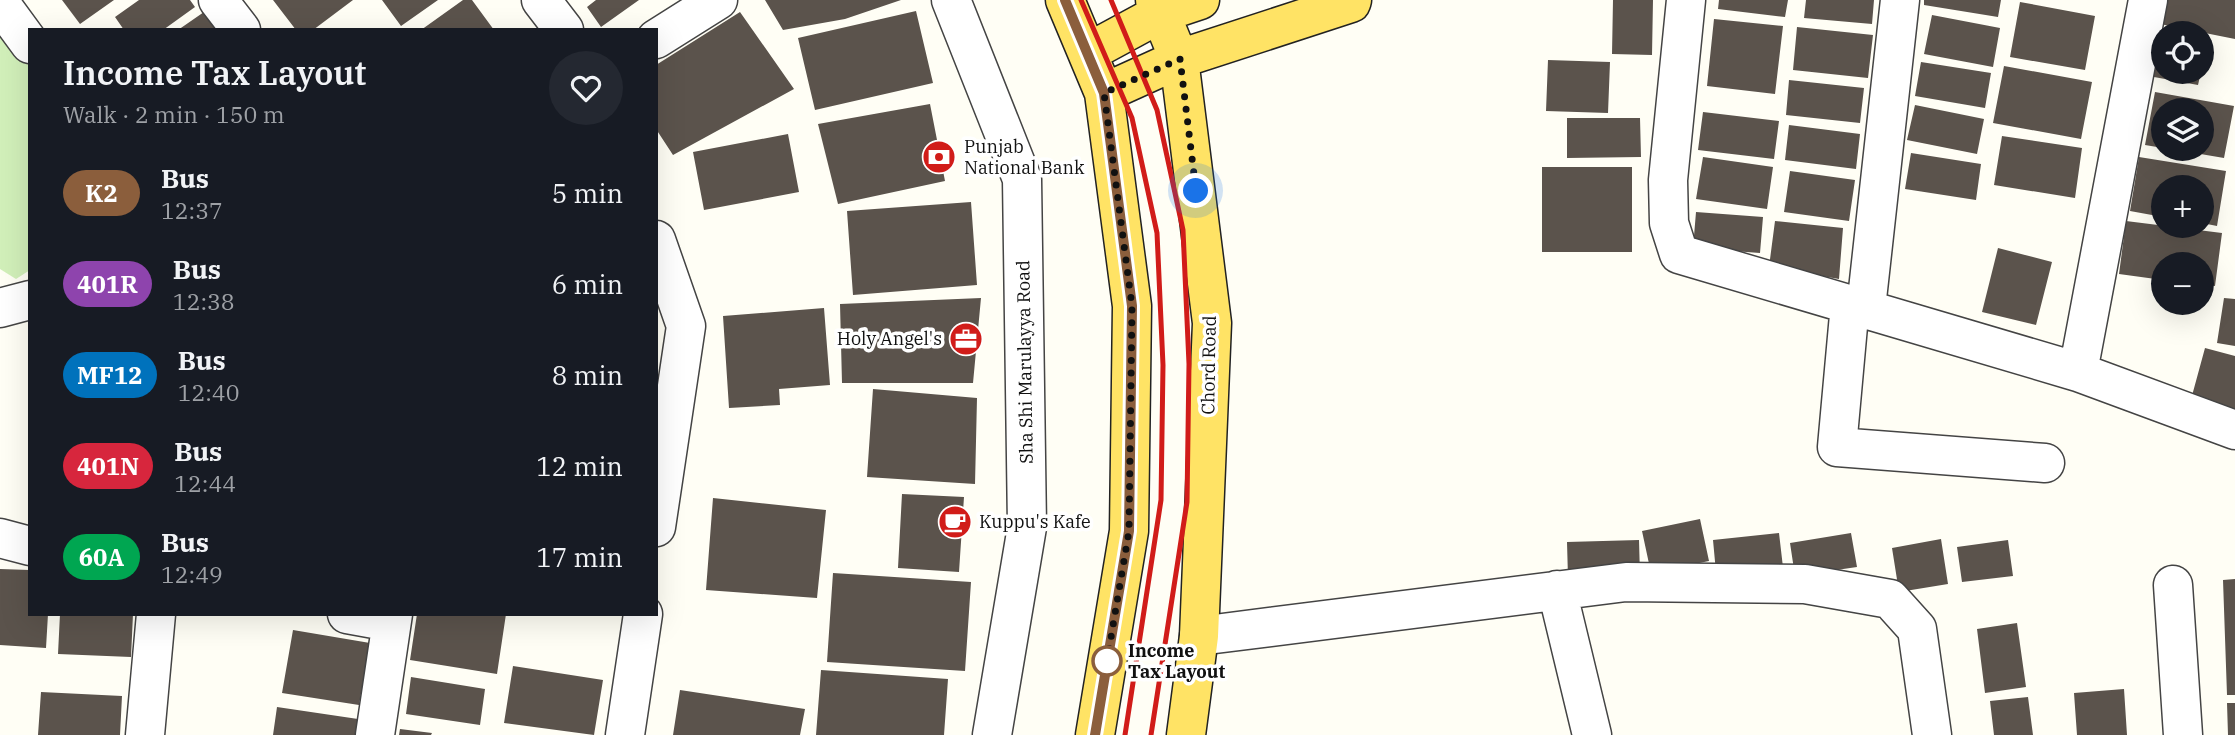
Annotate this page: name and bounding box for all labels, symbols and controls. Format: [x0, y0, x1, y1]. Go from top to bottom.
map controls [2151, 21, 2214, 315]
button: locate [2151, 21, 2214, 84]
text: Income Tax Layout [63, 51, 366, 94]
button: heart [549, 51, 623, 125]
button: layers [2151, 98, 2214, 161]
text: Walk · 2 min · 150 m [63, 99, 285, 129]
place label: Punjab National Bank [964, 135, 1085, 179]
bank icon: Punjab National Bank [920, 138, 958, 176]
text: Bus [161, 161, 209, 195]
your location [1178, 173, 1213, 208]
button: + [2151, 175, 2214, 238]
text: 5 min [552, 176, 623, 210]
text: K2 [85, 177, 118, 209]
text: 12:37 [161, 195, 223, 225]
text: Bus [173, 252, 221, 286]
button: − [2151, 252, 2214, 315]
street label: Sha Shi Marulayya Road [1011, 260, 1038, 464]
text: 6 min [552, 267, 623, 301]
text: 401R [77, 268, 138, 300]
text: 12:38 [173, 286, 235, 316]
street label: Chord Road [1196, 315, 1221, 415]
office icon: Holy Angel's [947, 320, 985, 358]
place label: Holy Angel's [837, 327, 942, 350]
text: Bus [178, 343, 226, 377]
text: 8 min [552, 358, 623, 392]
text: MF12 [77, 359, 143, 391]
text: 12:40 [178, 377, 239, 407]
text: Bus [174, 434, 222, 468]
text: 12 min [536, 449, 623, 483]
text: 401N [77, 450, 139, 482]
text: 12:44 [174, 468, 236, 498]
cafe icon: Kuppu's Kafe [936, 503, 974, 541]
place label: Kuppu's Kafe [979, 510, 1091, 533]
text: Bus [161, 525, 209, 559]
text: 17 min [536, 540, 623, 574]
text: 60A [79, 541, 124, 573]
text: 12:49 [161, 559, 223, 589]
place label: Income Tax Layout [1128, 639, 1225, 683]
marker: Income Tax Layout [1092, 646, 1122, 676]

